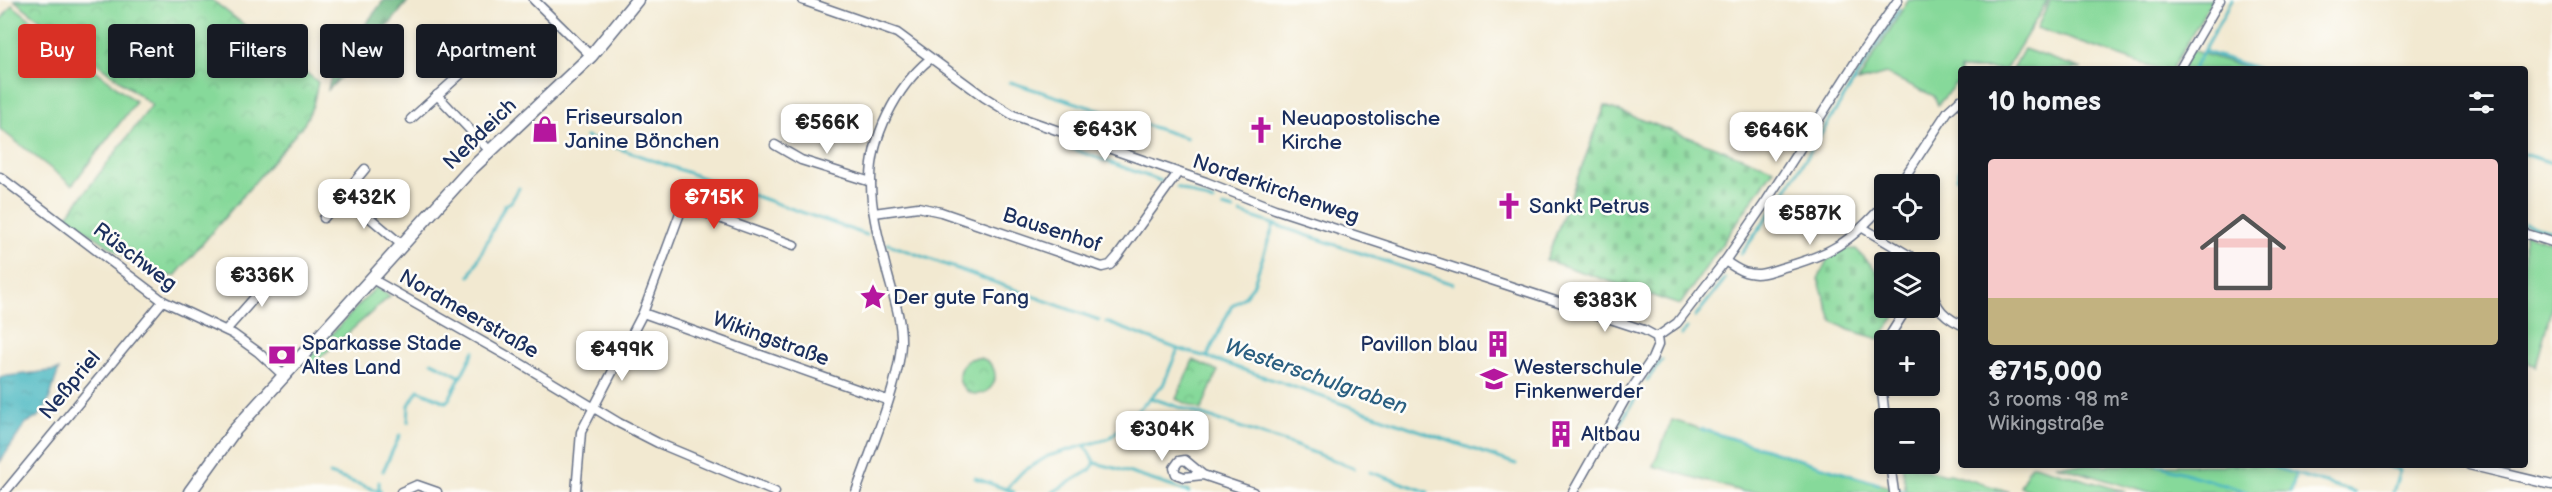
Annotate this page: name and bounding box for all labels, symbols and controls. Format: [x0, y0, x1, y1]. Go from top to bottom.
chip: Buy [18, 24, 96, 78]
chip: Rent [108, 24, 195, 78]
chip: Filters [207, 24, 308, 78]
chip: New [320, 24, 404, 78]
chip: Apartment [416, 24, 557, 78]
icon: filters [2465, 86, 2498, 119]
text: 10 homes [1988, 87, 2101, 118]
street label: Neßdeich [438, 93, 522, 175]
pin: €566K [785, 104, 869, 155]
place label: Friseursalon Janine Bönchen [565, 105, 719, 154]
place label: Neuapostolische Kirche [1281, 106, 1440, 155]
text: €566K [795, 111, 859, 135]
pin: €643K [1063, 111, 1147, 162]
pin: €646K [1734, 112, 1818, 163]
shop icon: Friseursalon Janine Bönchen [530, 114, 560, 144]
church icon: Neuapostolische Kirche [1246, 115, 1276, 145]
text: €643K [1073, 118, 1137, 142]
text: €646K [1744, 119, 1808, 143]
street label: Norderkirchenweg [1189, 149, 1363, 229]
map controls [1874, 174, 1940, 474]
button: locate [1874, 174, 1940, 240]
pin: €432K [322, 179, 406, 230]
pin: €715K [672, 179, 756, 230]
text: €432K [332, 186, 396, 210]
text: €715K [684, 186, 744, 210]
church icon: Sankt Petrus [1494, 191, 1524, 221]
place label: Sankt Petrus [1529, 194, 1649, 219]
pin: €587K [1768, 195, 1852, 246]
icon: home [2189, 198, 2297, 306]
street label: Bausenhof [999, 202, 1105, 258]
text: €587K [1778, 202, 1842, 226]
street label: Rüschweg [88, 217, 182, 297]
button: layers [1874, 252, 1940, 318]
pin: €336K [220, 257, 304, 308]
text: €336K [230, 264, 294, 288]
street label: Nordmeerstraße [395, 264, 543, 364]
place icon: Der gute Fang [858, 282, 888, 312]
pin: €383K [1563, 282, 1647, 333]
place label: Der gute Fang [893, 285, 1029, 310]
text: €383K [1573, 289, 1637, 313]
street label: Wikingstraße [709, 306, 833, 372]
building icon: Pavillon blau [1483, 329, 1513, 359]
button: + [1874, 330, 1940, 396]
place label: Sparkasse Stade Altes Land [302, 331, 462, 380]
pin: €499K [580, 331, 664, 382]
place label: Pavillon blau [1360, 332, 1478, 357]
water label: Westerschulgraben [1221, 333, 1411, 421]
text: €499K [590, 338, 654, 362]
bank icon: Sparkasse Stade Altes Land [267, 340, 297, 370]
street label: Neßpriel [34, 346, 106, 424]
place label: Westerschule Finkenwerder [1514, 355, 1643, 404]
text: €715,000 [1988, 357, 2102, 388]
school or university icon: Westerschule Finkenwerder [1479, 364, 1509, 394]
text: 3 rooms · 98 m² [1988, 388, 2129, 412]
button: − [1874, 408, 1940, 474]
pin: €304K [1120, 411, 1204, 462]
text: Wikingstraße [1988, 412, 2104, 436]
text: €304K [1130, 418, 1194, 442]
building icon: Altbau [1546, 419, 1576, 449]
place label: Altbau [1581, 422, 1640, 447]

